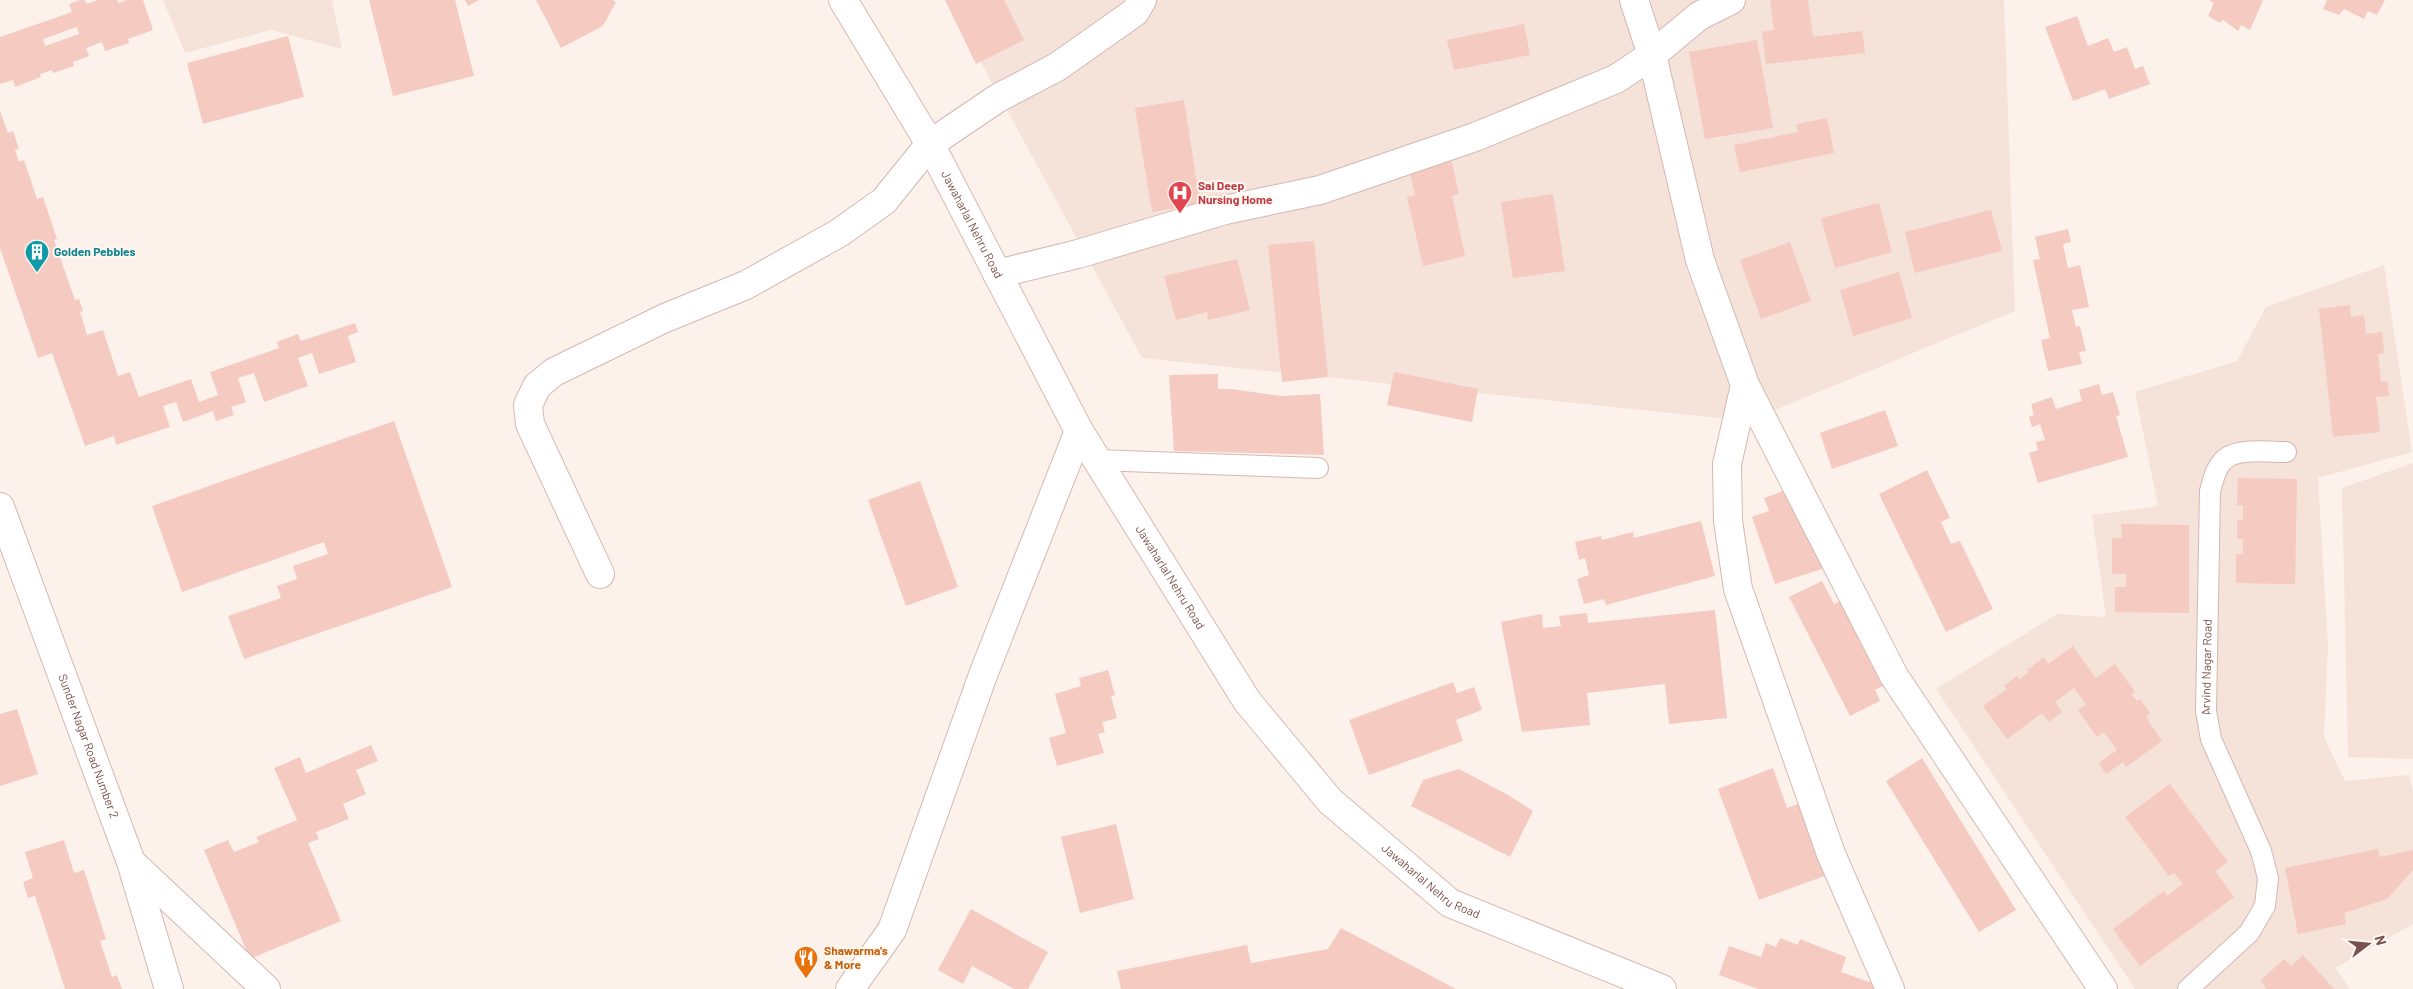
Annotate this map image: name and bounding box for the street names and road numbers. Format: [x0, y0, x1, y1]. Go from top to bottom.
street label: Jawaharlal Nehru Road [939, 168, 1006, 280]
street label: Jawaharlal Nehru Road [1133, 522, 1208, 631]
street label: Arvind Nagar Road [2198, 619, 2214, 717]
street label: Sunder Nagar Road Number 2 [56, 672, 122, 820]
street label: Jawaharlal Nehru Road [1379, 840, 1482, 920]

